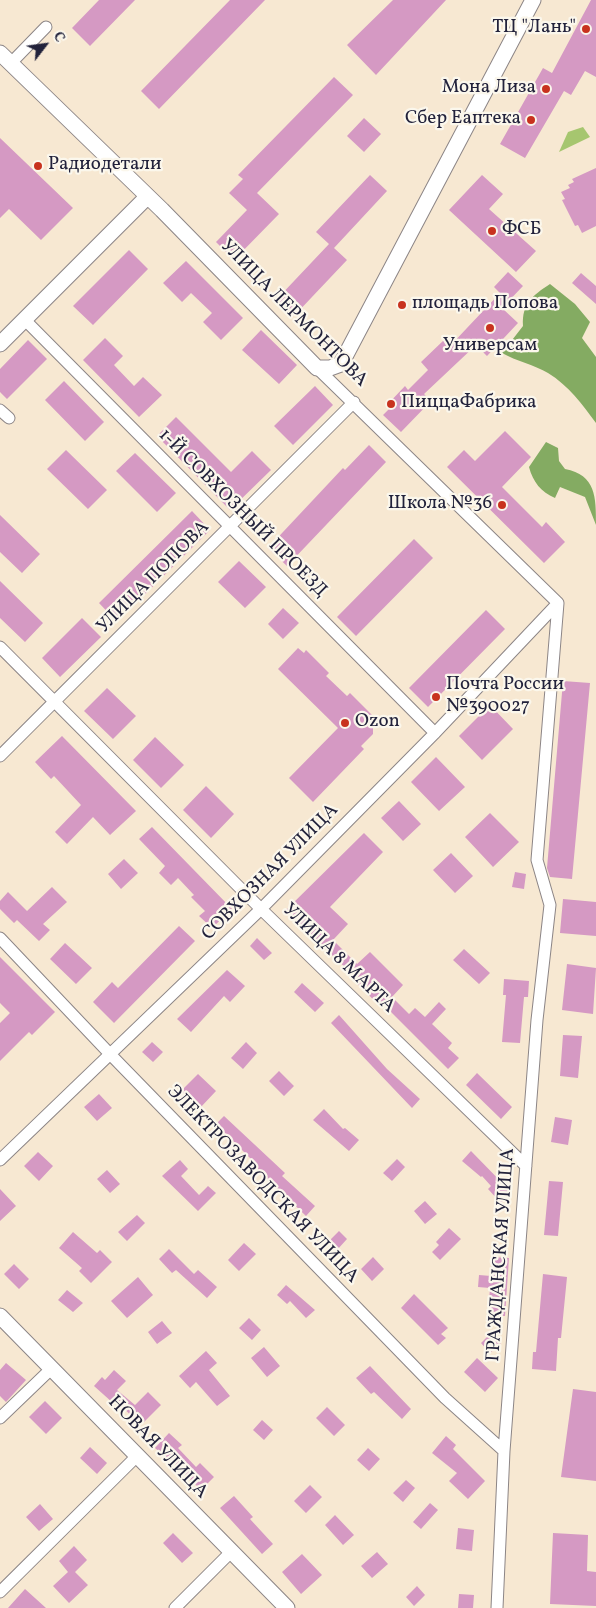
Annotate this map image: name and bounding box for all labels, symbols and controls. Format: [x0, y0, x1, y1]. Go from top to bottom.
place label: ТЦ "Лань" [492, 18, 576, 40]
north arrow [20, 20, 70, 70]
marker: ТЦ "Лань" [580, 23, 592, 35]
text: С [48, 29, 69, 46]
place label: Мона Лиза [442, 78, 536, 100]
marker: Мона Лиза [540, 83, 552, 95]
place label: Сбер Еаптека [405, 109, 521, 131]
marker: Сбер Еаптека [525, 114, 537, 126]
place label: Радиодетали [48, 155, 162, 177]
marker: Радиодетали [32, 160, 44, 172]
place label: ФСБ [502, 220, 541, 242]
marker: ФСБ [486, 225, 498, 237]
street label: УЛИЦА ЛЕРМОНТОВА [214, 235, 372, 393]
place label: площадь Попова [412, 294, 558, 316]
marker: площадь Попова [396, 299, 408, 311]
marker: Универсам [484, 322, 496, 334]
place label: Универсам [443, 336, 537, 358]
place label: ПиццаФабрика [401, 393, 537, 415]
marker: ПиццаФабрика [385, 398, 397, 410]
street label: 1-Й СОВХОЗНЫЙ ПРОЕЗД [153, 425, 331, 603]
place label: Школа №36 [388, 494, 492, 516]
marker: Школа №36 [496, 499, 508, 511]
street label: УЛИЦА ПОПОВА [93, 517, 215, 639]
place label: Почта России №390027 [446, 675, 564, 719]
marker: Почта России №390027 [430, 691, 442, 703]
place label: Ozon [355, 712, 400, 734]
marker: Ozon [339, 717, 351, 729]
street label: СОВХОЗНАЯ УЛИЦА [198, 800, 344, 946]
street label: УЛИЦА 8 МАРТА [277, 899, 399, 1019]
street label: ЭЛЕКТРОЗАВОДСКАЯ УЛИЦА [161, 1081, 363, 1289]
street label: ГРАЖДАНСКАЯ УЛИЦА [483, 1147, 521, 1363]
street label: НОВАЯ УЛИЦА [102, 1392, 212, 1504]

